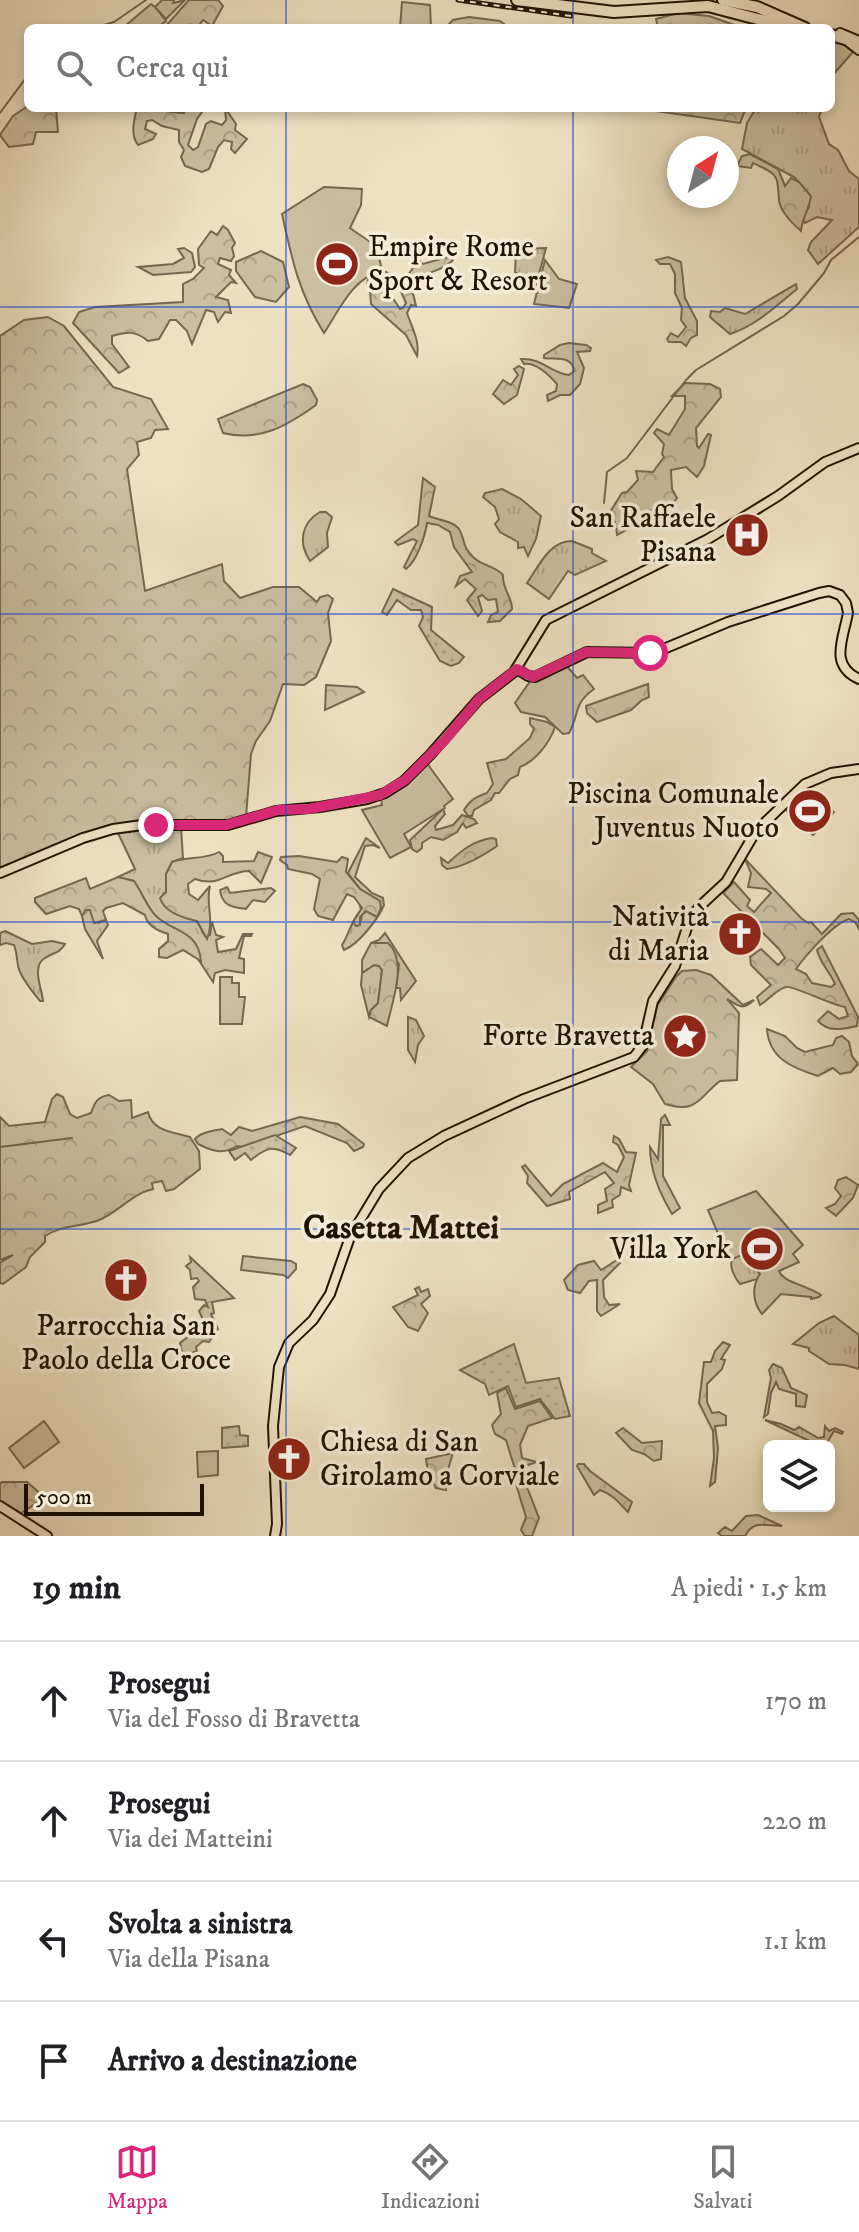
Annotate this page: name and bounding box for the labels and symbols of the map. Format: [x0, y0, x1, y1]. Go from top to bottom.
north arrow [667, 136, 739, 208]
place label: Empire Rome Sport & Resort [368, 229, 548, 300]
sports icon: Empire Rome Sport & Resort [313, 240, 361, 288]
place label: San Raffaele Pisana [570, 500, 716, 571]
hospital icon: San Raffaele Pisana [723, 511, 771, 559]
route start [632, 635, 668, 671]
place label: Piscina Comunale Juventus Nuoto [567, 776, 779, 847]
sports icon: Piscina Comunale Juventus Nuoto [786, 787, 834, 835]
route end [138, 807, 174, 843]
place label: Natività di Maria [608, 899, 709, 970]
church icon: Natività di Maria [716, 910, 764, 958]
place icon: Forte Bravetta [661, 1012, 709, 1060]
place label: Forte Bravetta [482, 1018, 654, 1055]
district label: Casetta Mattei [303, 1207, 499, 1249]
sports icon: Villa York [738, 1225, 786, 1273]
place label: Villa York [609, 1231, 731, 1268]
church icon: Parrocchia San Paolo della Croce [102, 1256, 150, 1304]
place label: Parrocchia San Paolo della Croce [21, 1308, 231, 1379]
place label: Chiesa di San Girolamo a Corviale [320, 1424, 560, 1495]
church icon: Chiesa di San Girolamo a Corviale [265, 1435, 313, 1483]
scale bar [24, 1480, 204, 1516]

